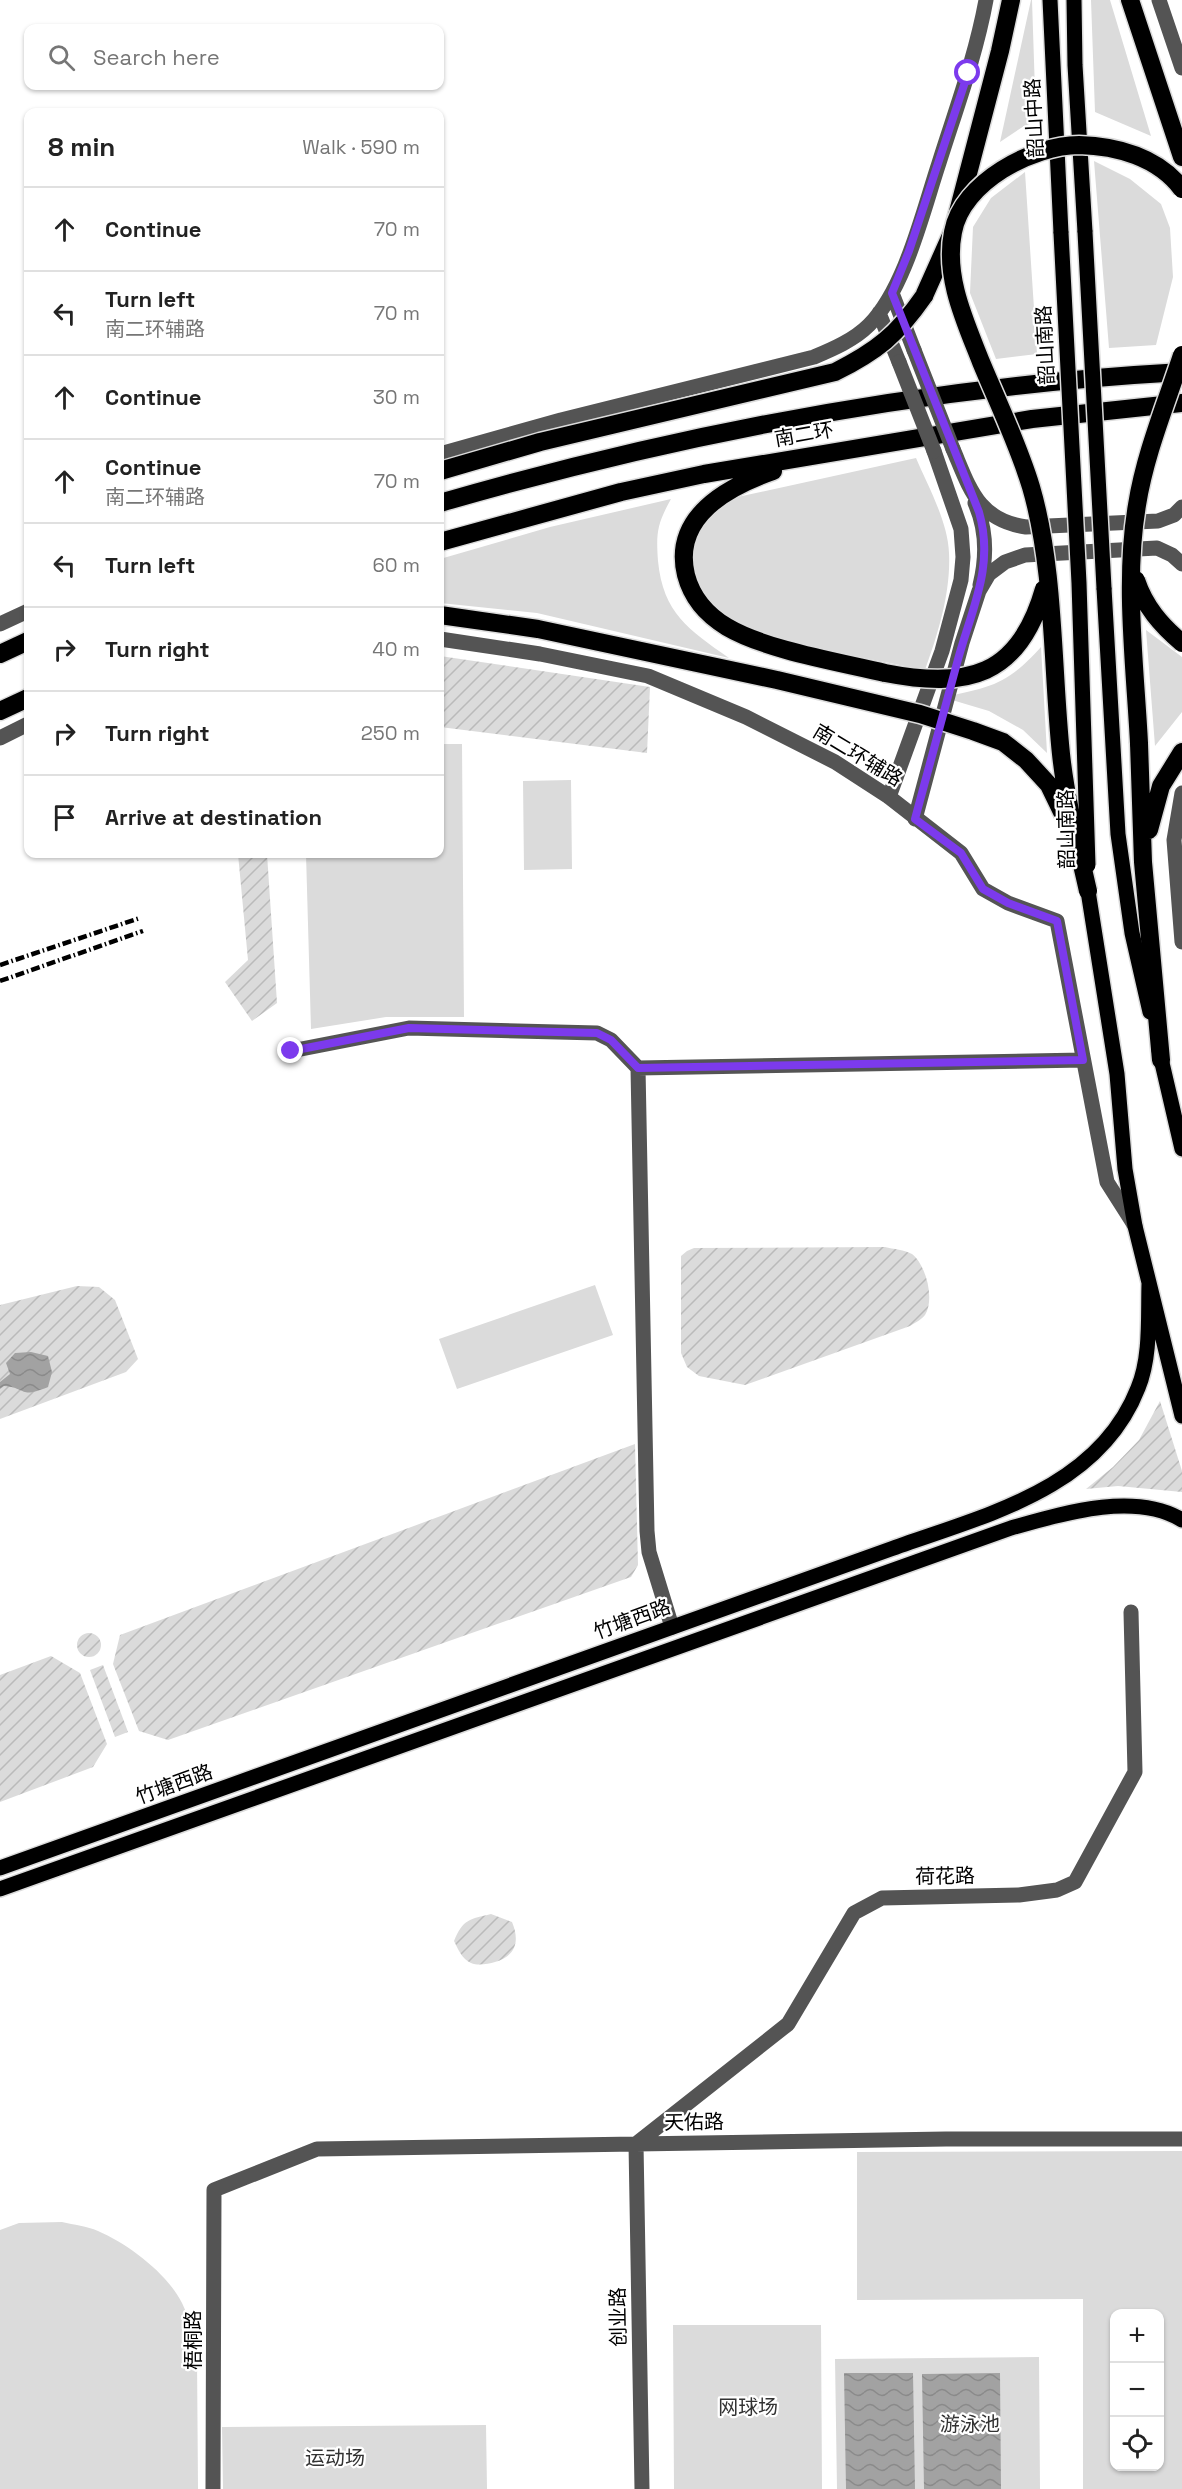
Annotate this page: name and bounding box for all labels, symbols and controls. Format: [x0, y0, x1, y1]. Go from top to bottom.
search box [24, 24, 444, 90]
icon: search [45, 41, 78, 74]
text: Search here [93, 43, 220, 71]
route start [954, 59, 980, 85]
street label: 韶山中路 [1019, 77, 1049, 159]
text: 8 min [48, 130, 115, 164]
text: Walk · 590 m [302, 134, 420, 160]
icon: ahead [48, 213, 81, 246]
text: Continue [105, 215, 201, 243]
text: 70 m [374, 216, 420, 242]
text: Turn left [105, 285, 195, 313]
icon: left [48, 297, 81, 330]
text: 70 m [374, 300, 420, 326]
street label: 韶山南路 [1030, 304, 1060, 386]
text: 南二环辅路 [105, 316, 205, 342]
icon: ahead [48, 381, 81, 414]
text: Continue [105, 383, 201, 411]
text: 30 m [373, 384, 420, 410]
street label: 南二环 [772, 416, 836, 452]
text: Continue [105, 453, 201, 481]
icon: ahead [48, 465, 81, 498]
text: 70 m [374, 468, 420, 494]
text: 南二环辅路 [105, 484, 205, 510]
icon: left [48, 549, 81, 582]
text: Turn left [105, 551, 195, 579]
text: 60 m [373, 552, 420, 578]
icon: right [48, 633, 81, 666]
text: Turn right [105, 635, 210, 663]
text: 40 m [372, 636, 420, 662]
icon: right [48, 717, 81, 750]
street label: 南二环辅路 [808, 718, 908, 792]
text: Turn right [105, 719, 210, 747]
text: 250 m [361, 720, 420, 746]
street label: 韶山南路 [1052, 789, 1080, 869]
icon: arrive [48, 801, 81, 834]
text: Arrive at destination [105, 803, 322, 831]
route end [277, 1037, 303, 1063]
street label: 竹塘西路 [590, 1593, 674, 1645]
street label: 竹塘西路 [132, 1758, 216, 1810]
street label: 荷花路 [915, 1862, 975, 1890]
street label: 天佑路 [664, 2108, 724, 2136]
street label: 创业路 [604, 2287, 632, 2347]
map controls [1110, 2309, 1164, 2471]
button: + [1110, 2309, 1164, 2363]
street label: 梧桐路 [180, 2310, 206, 2370]
button: − [1110, 2363, 1164, 2417]
park label: 网球场 [718, 2394, 778, 2420]
park label: 游泳池 [940, 2411, 1000, 2437]
button: locate [1110, 2417, 1164, 2471]
park label: 运动场 [305, 2445, 365, 2471]

